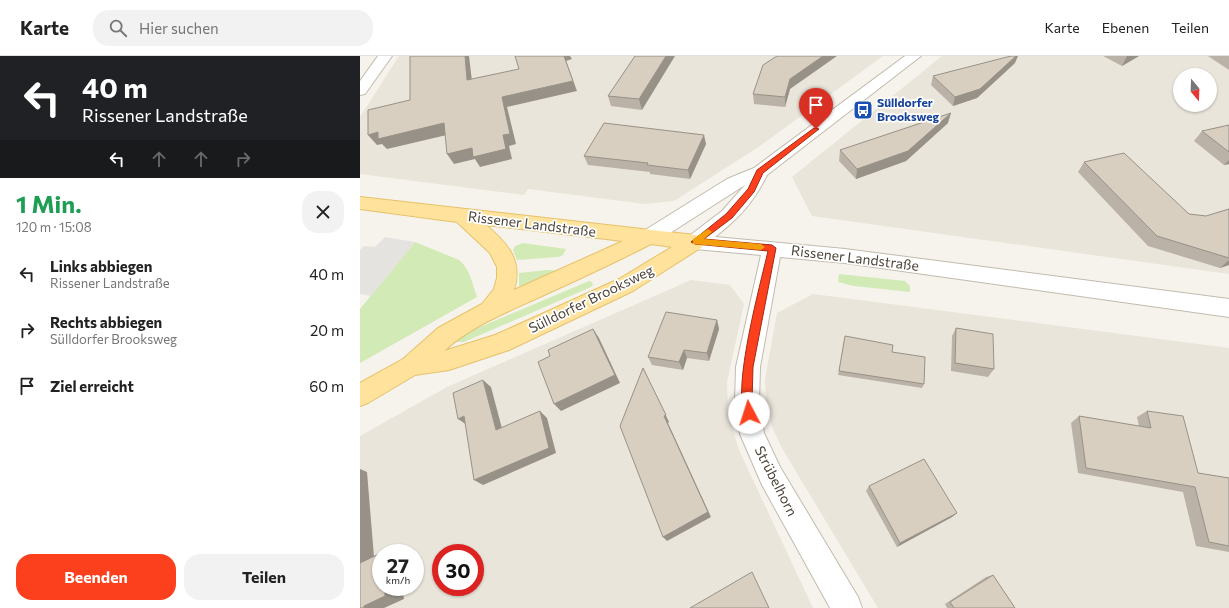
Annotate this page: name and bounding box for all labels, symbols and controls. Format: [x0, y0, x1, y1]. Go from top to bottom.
search box [93, 10, 373, 46]
text: Karte [20, 16, 69, 39]
icon: search [107, 17, 129, 39]
text: Hier suchen [139, 19, 219, 37]
text: Karte [1044, 19, 1080, 36]
text: Ebenen [1102, 19, 1149, 36]
text: Teilen [1171, 19, 1209, 36]
north arrow [1173, 68, 1217, 112]
map controls [1173, 68, 1217, 112]
text: 40 m [82, 70, 148, 104]
icon: left [16, 72, 68, 124]
pin [799, 88, 833, 129]
icon: arrive [805, 94, 827, 116]
place label: Sülldorfer Brooksweg [877, 95, 939, 123]
bus stop icon: Sülldorfer Brooksweg [852, 99, 874, 121]
text: Rissener Landstraße [82, 104, 248, 126]
icon: left [106, 148, 128, 170]
icon: ahead [148, 148, 170, 170]
icon: ahead [190, 148, 212, 170]
icon: right [232, 148, 254, 170]
text: 1 Min. [16, 189, 82, 218]
button: close [302, 191, 344, 233]
street label: Rissener Landstraße [467, 207, 597, 240]
text: 120 m · 15:08 [16, 219, 92, 235]
street label: Rissener Landstraße [790, 241, 920, 274]
text: Links abbiegen [50, 257, 152, 275]
street label: Sülldorfer Brooksweg [526, 261, 656, 336]
icon: left [16, 263, 38, 285]
text: 40 m [309, 265, 344, 283]
text: Rissener Landstraße [50, 275, 170, 291]
text: Rechts abbiegen [50, 313, 162, 331]
icon: right [16, 319, 38, 341]
text: 20 m [310, 321, 344, 339]
text: Sülldorfer Brooksweg [50, 331, 177, 347]
icon: arrive [16, 375, 38, 397]
text: Ziel erreicht [50, 377, 134, 395]
text: 60 m [309, 377, 344, 395]
position arrow [728, 392, 770, 434]
street label: Strübelhorn [752, 443, 801, 519]
speed limit sign: 30 [432, 544, 484, 596]
text: 27 [387, 553, 409, 577]
button: Beenden [16, 554, 176, 600]
button: Teilen [184, 554, 344, 600]
text: km/h [386, 574, 410, 586]

